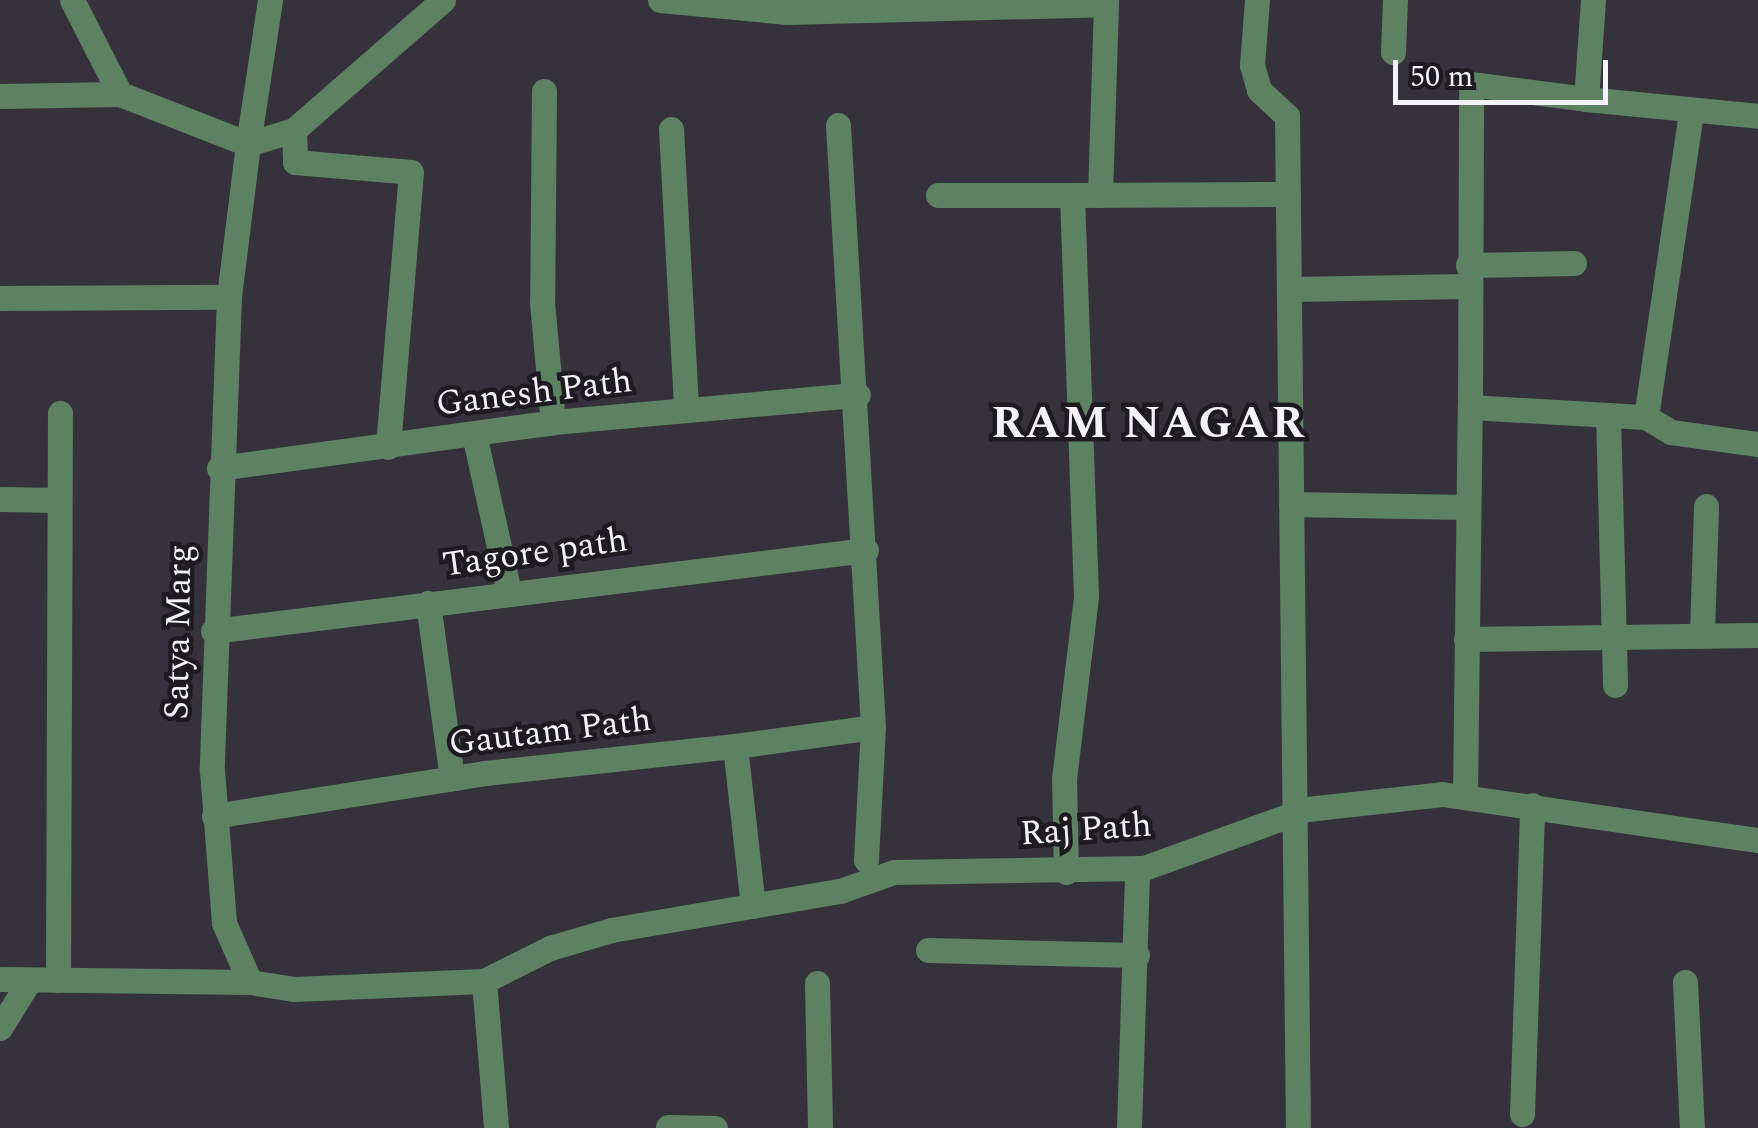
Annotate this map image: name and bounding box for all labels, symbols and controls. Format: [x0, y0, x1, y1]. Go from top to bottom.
scale bar [1398, 40, 1613, 102]
text: 50 m [1410, 54, 1473, 100]
street label: Ganesh Path [434, 360, 634, 426]
district label: RAM NAGAR [991, 397, 1307, 451]
street label: Tagore path [440, 519, 630, 587]
street label: Satya Marg [156, 544, 202, 720]
street label: Gautam Path [446, 699, 654, 765]
street label: Raj Path [1019, 804, 1153, 856]

